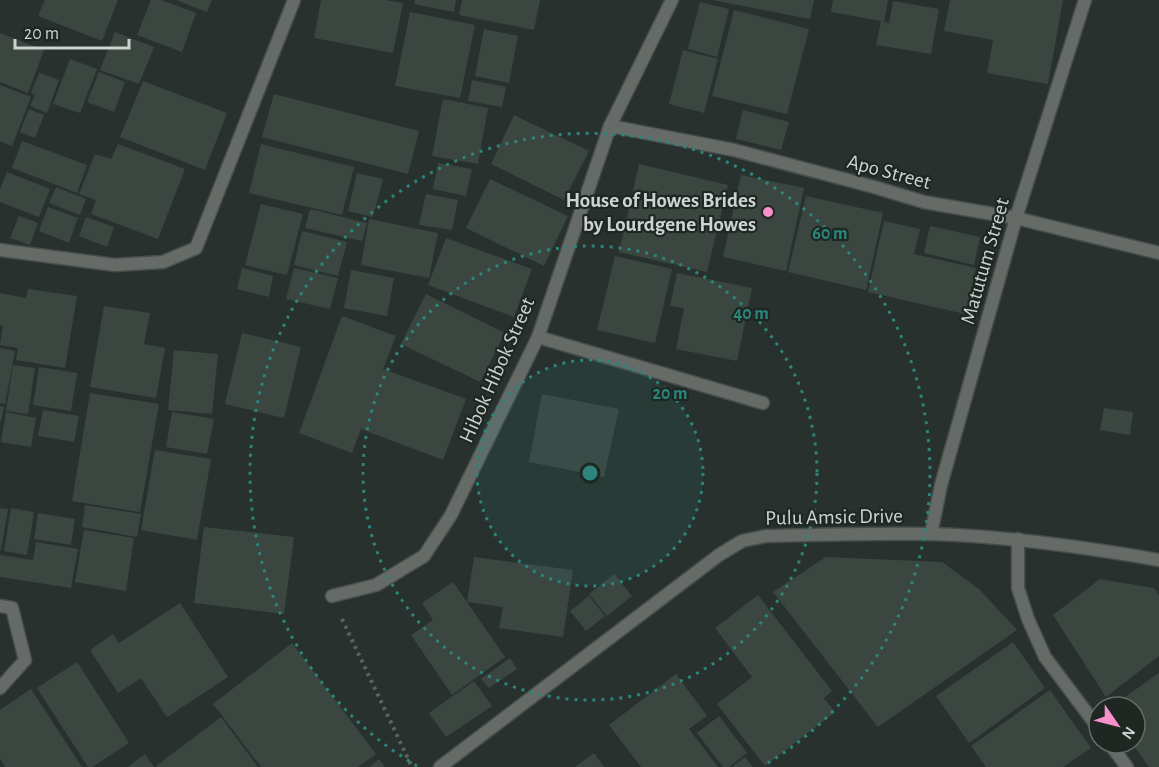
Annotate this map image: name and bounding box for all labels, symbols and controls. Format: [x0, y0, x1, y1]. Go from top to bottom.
scale bar [15, 12, 129, 50]
text: 20 m [24, 25, 59, 43]
street label: Apo Street [845, 151, 933, 193]
place label: House of Howes Brides by Lourdgene Howes [566, 190, 756, 235]
street label: Matutum Street [957, 195, 1013, 327]
marker: House of Howes Brides by Lourdgene Howes [761, 205, 775, 219]
text: 60 m [812, 225, 848, 243]
street label: Hibok Hibok Street [456, 294, 539, 446]
text: 40 m [733, 305, 769, 323]
text: 20 m [652, 385, 688, 403]
centre of rings [580, 463, 600, 483]
street label: Pulu Amsic Drive [765, 505, 903, 529]
north arrow [1087, 695, 1147, 755]
text: N [1119, 724, 1138, 742]

